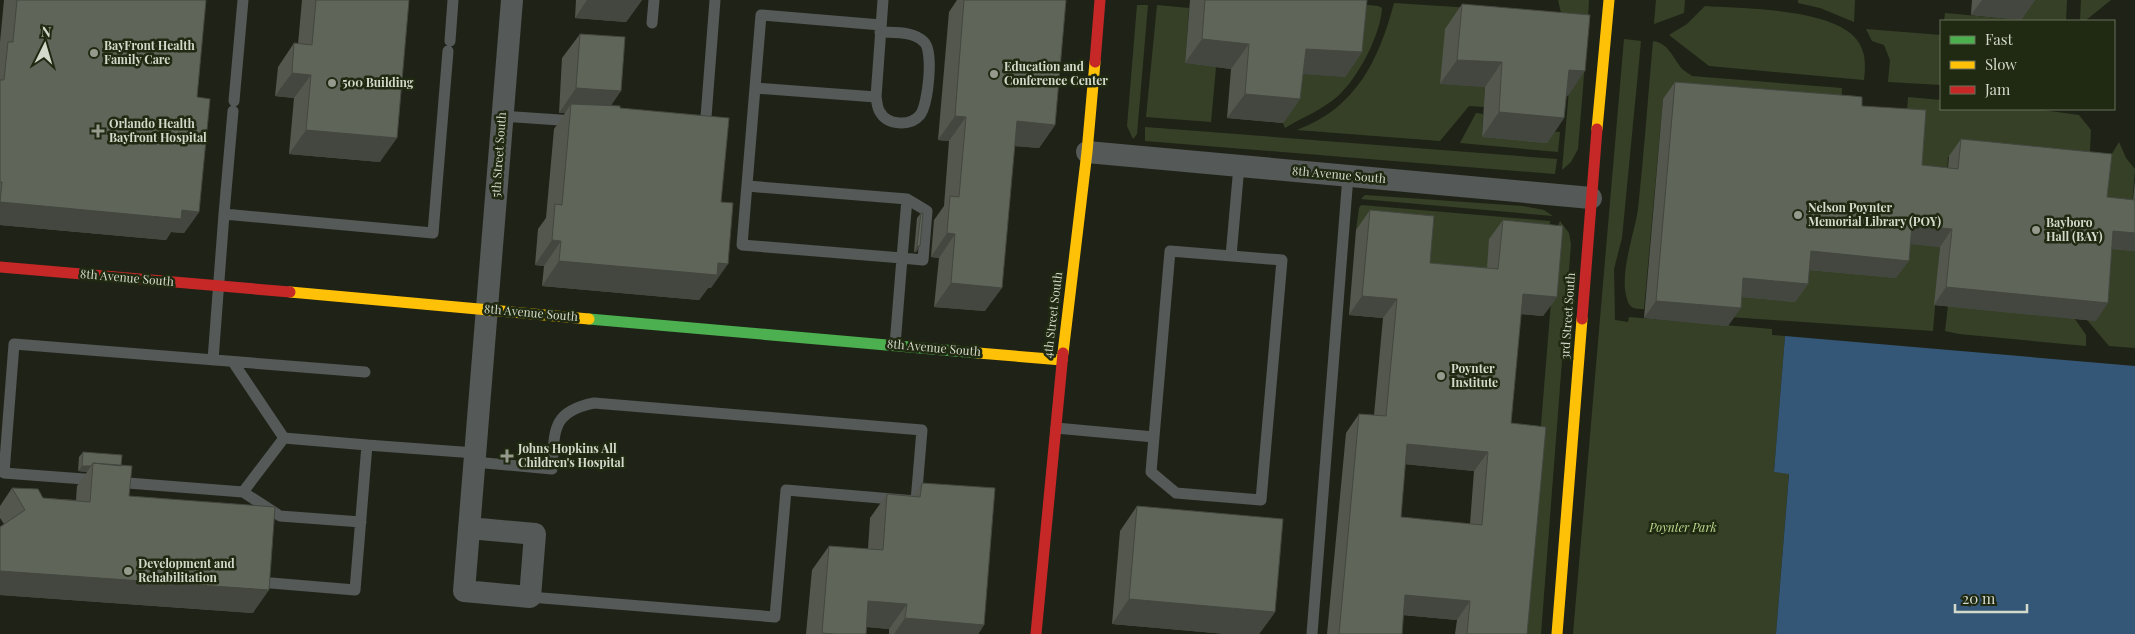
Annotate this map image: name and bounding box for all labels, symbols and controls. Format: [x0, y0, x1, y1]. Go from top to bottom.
north arrow [20, 20, 70, 70]
legend [1940, 20, 2115, 110]
text: N [40, 22, 52, 41]
text: Fast [1985, 29, 2014, 49]
place label: BayFront Health Family Care [104, 37, 195, 67]
marker: BayFront Health Family Care [88, 47, 100, 59]
text: Slow [1985, 54, 2017, 74]
place label: Education and Conference Center [1004, 58, 1108, 88]
marker: Education and Conference Center [988, 68, 1000, 80]
place label: 500 Building [342, 74, 414, 90]
marker: 500 Building [326, 77, 338, 89]
text: Jam [1984, 79, 2011, 99]
street label: 5th Street South [487, 112, 509, 198]
place label: Orlando Health Bayfront Hospital [109, 115, 207, 145]
marker: Orlando Health Bayfront Hospital [91, 124, 105, 138]
street label: 8th Avenue South [1292, 162, 1387, 186]
place label: Nelson Poynter Memorial Library (POY) [1808, 199, 1941, 229]
marker: Nelson Poynter Memorial Library (POY) [1792, 209, 1804, 221]
place label: Bayboro Hall (BAY) [2046, 214, 2103, 244]
marker: Bayboro Hall (BAY) [2030, 224, 2042, 236]
street label: 8th Avenue South [80, 265, 175, 289]
street label: 4th Street South [1039, 271, 1065, 359]
street label: 3rd Street South [1556, 272, 1578, 360]
street label: 8th Avenue South [484, 300, 579, 324]
street label: 8th Avenue South [887, 335, 982, 359]
place label: Poynter Institute [1451, 360, 1498, 390]
marker: Poynter Institute [1435, 370, 1447, 382]
place label: Johns Hopkins All Children's Hospital [517, 440, 625, 470]
marker: Johns Hopkins All Children's Hospital [500, 449, 514, 463]
park label: Poynter Park [1648, 519, 1717, 535]
place label: Development and Rehabilitation [138, 555, 235, 585]
marker: Development and Rehabilitation [122, 565, 134, 577]
scale bar [1955, 582, 2028, 614]
text: 20 m [1962, 588, 1996, 608]

